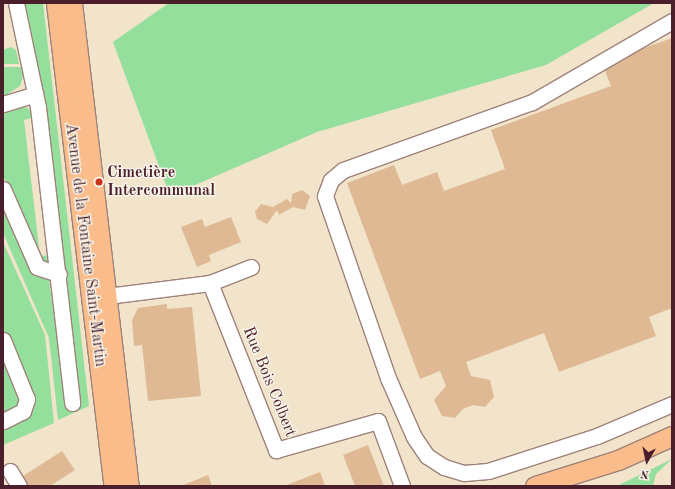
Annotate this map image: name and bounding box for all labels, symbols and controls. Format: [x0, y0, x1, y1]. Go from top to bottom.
street label: Avenue de la Fontaine Saint-Martin [61, 122, 109, 368]
place label: Cimetière Intercommunal [107, 163, 215, 201]
marker: Cimetière Intercommunal [94, 177, 104, 187]
street label: Rue Bois Colbert [238, 324, 300, 440]
north arrow [627, 441, 667, 481]
text: N [640, 467, 650, 479]

